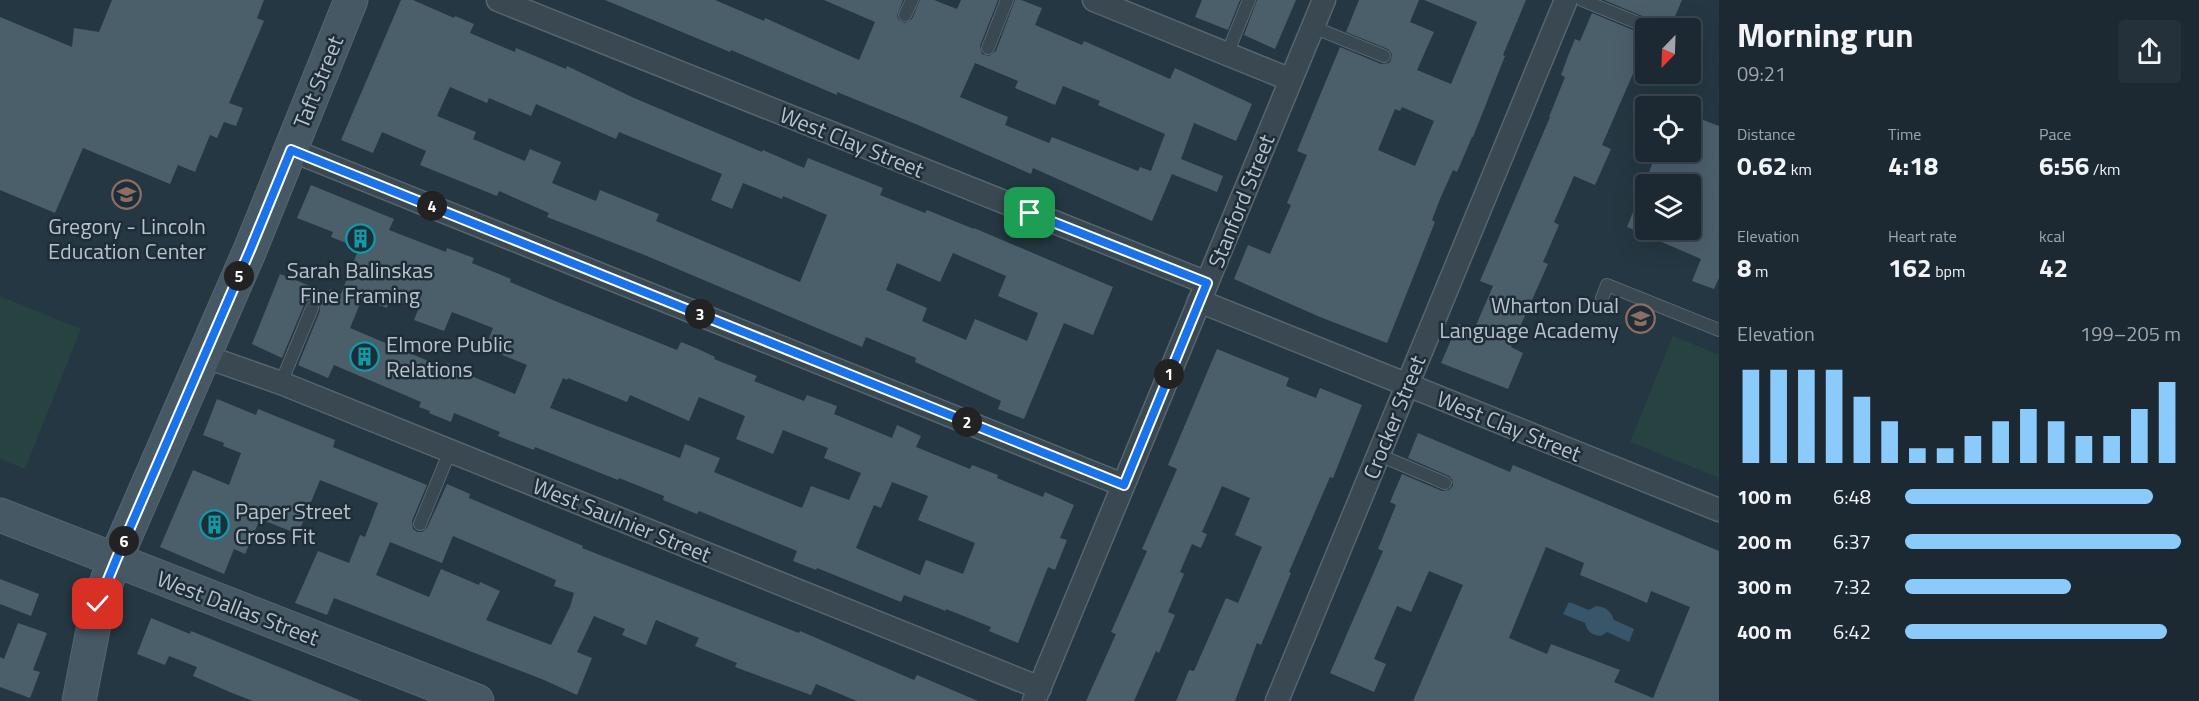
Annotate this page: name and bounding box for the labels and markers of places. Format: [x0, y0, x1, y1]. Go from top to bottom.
school or university icon: Gregory - Lincoln Education Center [111, 178, 143, 210]
pin [1004, 187, 1055, 238]
pin: 4 [417, 191, 447, 221]
place label: Gregory - Lincoln Education Center [48, 209, 206, 268]
building icon: Sarah Balinskas Fine Framing [344, 222, 376, 254]
place label: Sarah Balinskas Fine Framing [287, 253, 433, 312]
pin: 5 [224, 261, 254, 291]
place label: Wharton Dual Language Academy [1439, 288, 1619, 347]
pin: 3 [685, 299, 715, 329]
school or university icon: Wharton Dual Language Academy [1624, 302, 1656, 334]
place label: Elmore Public Relations [386, 327, 512, 386]
building icon: Elmore Public Relations [349, 341, 381, 373]
pin: 1 [1154, 359, 1184, 389]
pin: 2 [952, 407, 982, 437]
place label: Paper Street Cross Fit [235, 494, 351, 553]
building icon: Paper Street Cross Fit [198, 508, 230, 540]
pin: 6 [109, 526, 139, 556]
pin [72, 578, 123, 629]

